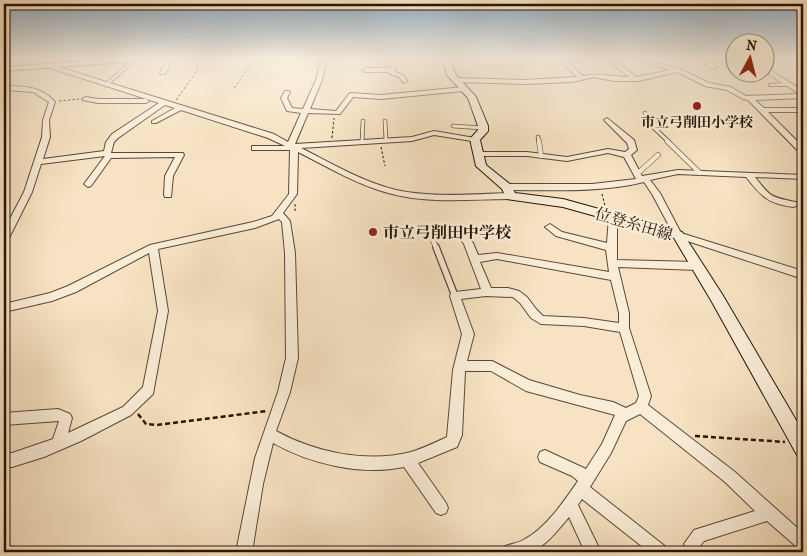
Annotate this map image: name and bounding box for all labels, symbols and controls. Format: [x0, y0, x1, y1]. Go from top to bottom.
north arrow [724, 32, 774, 82]
text: N [745, 37, 758, 55]
marker: 市立弓削田小学校 [691, 100, 703, 112]
place label: 市立弓削田小学校 [641, 114, 753, 131]
street label: 位登糸田線 [593, 204, 675, 244]
place label: 市立弓削田中学校 [383, 223, 512, 242]
marker: 市立弓削田中学校 [367, 226, 379, 238]

